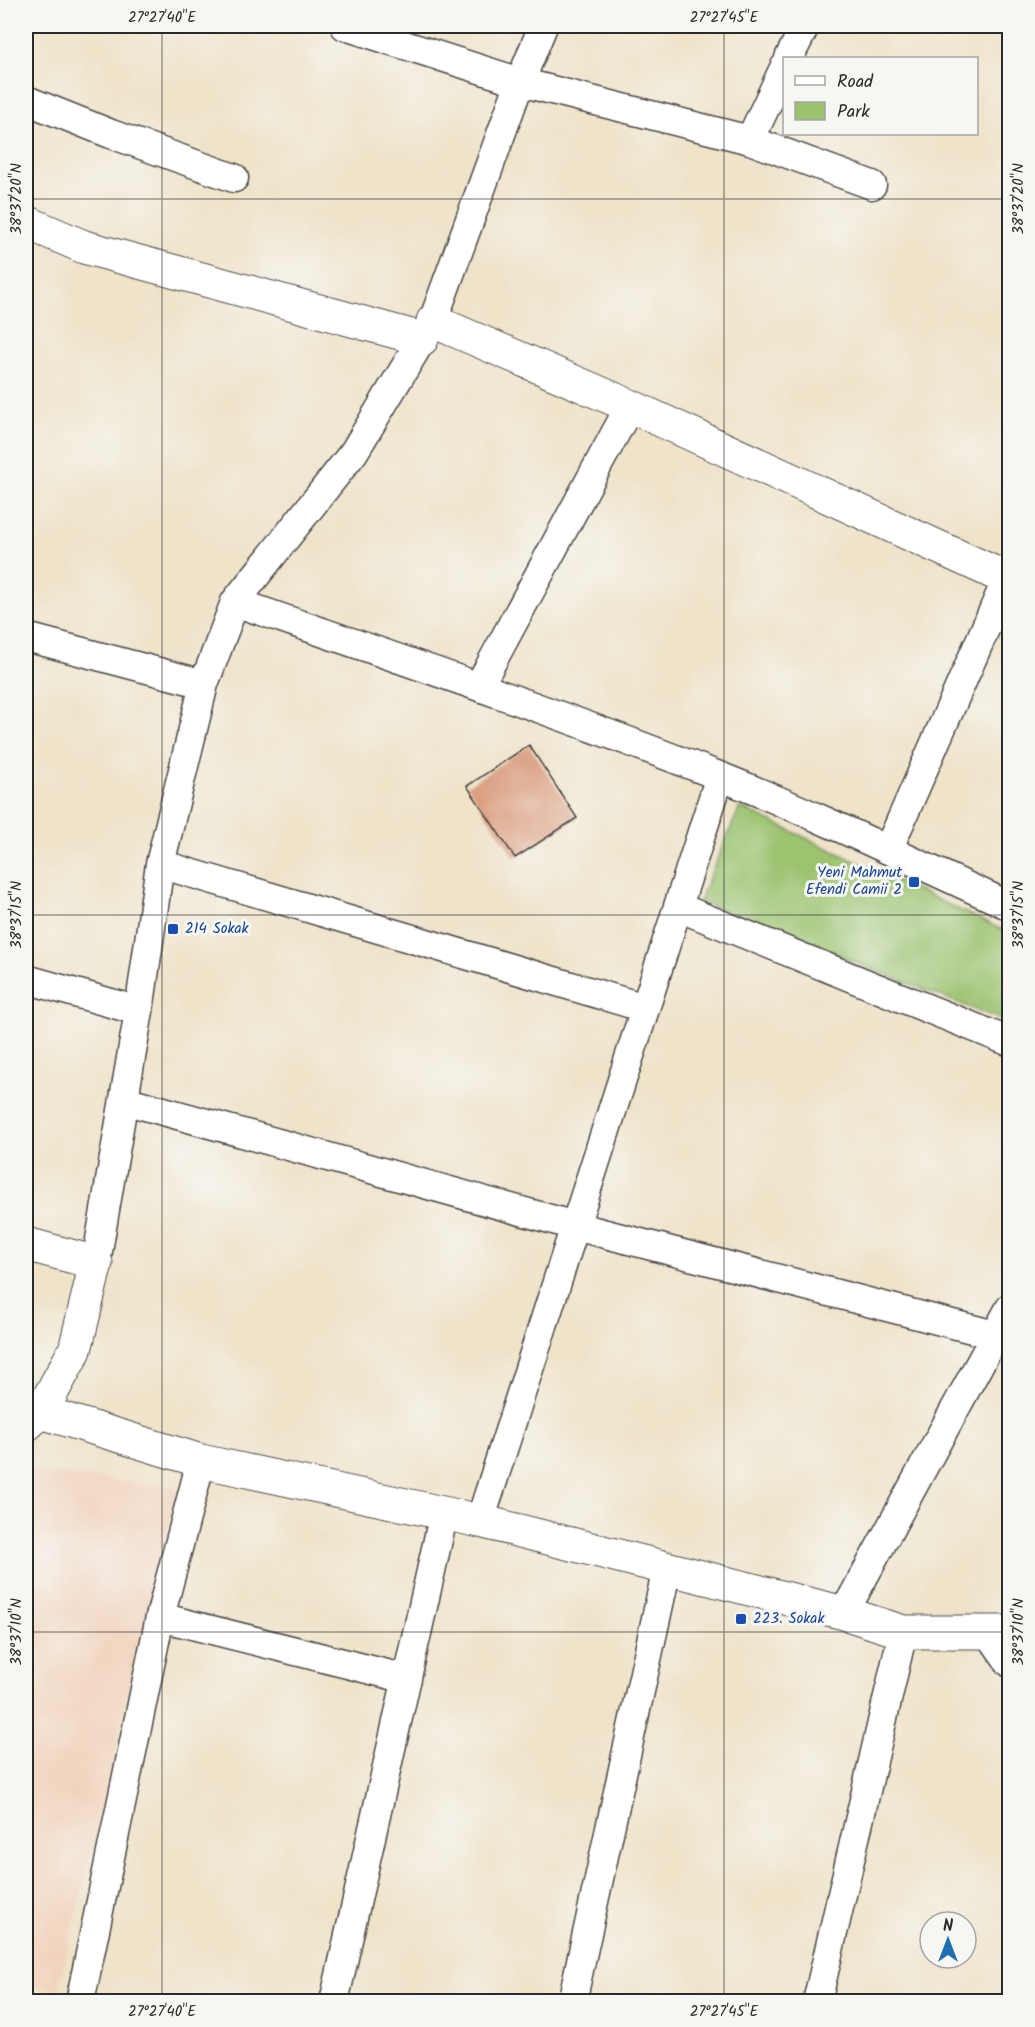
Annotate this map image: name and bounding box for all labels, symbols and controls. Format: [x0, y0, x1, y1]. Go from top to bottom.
text: 27°27'40"E [128, 6, 197, 30]
text: 27°27'45"E [690, 6, 760, 30]
legend [783, 57, 978, 135]
text: Road [837, 68, 874, 97]
text: Park [837, 98, 870, 127]
text: 38°37'20"N [5, 163, 29, 235]
text: 38°37'20"N [1007, 163, 1031, 235]
place label: Yeni Mahmut Efendi Camii 2 [806, 861, 902, 902]
marker: Yeni Mahmut Efendi Camii 2 [907, 875, 921, 889]
text: 38°37'15"N [5, 881, 29, 949]
text: 38°37'15"N [1007, 881, 1031, 949]
place label: 214 Sokak [185, 917, 250, 941]
marker: 214 Sokak [166, 922, 180, 936]
text: 38°37'10"N [5, 1598, 29, 1666]
text: 38°37'10"N [1007, 1598, 1031, 1666]
place label: 223. Sokak [753, 1607, 825, 1631]
marker: 223. Sokak [734, 1612, 748, 1626]
north arrow [918, 1910, 978, 1970]
text: N [943, 1914, 953, 1939]
text: 27°27'40"E [128, 2000, 197, 2024]
text: 27°27'45"E [690, 2000, 760, 2024]

